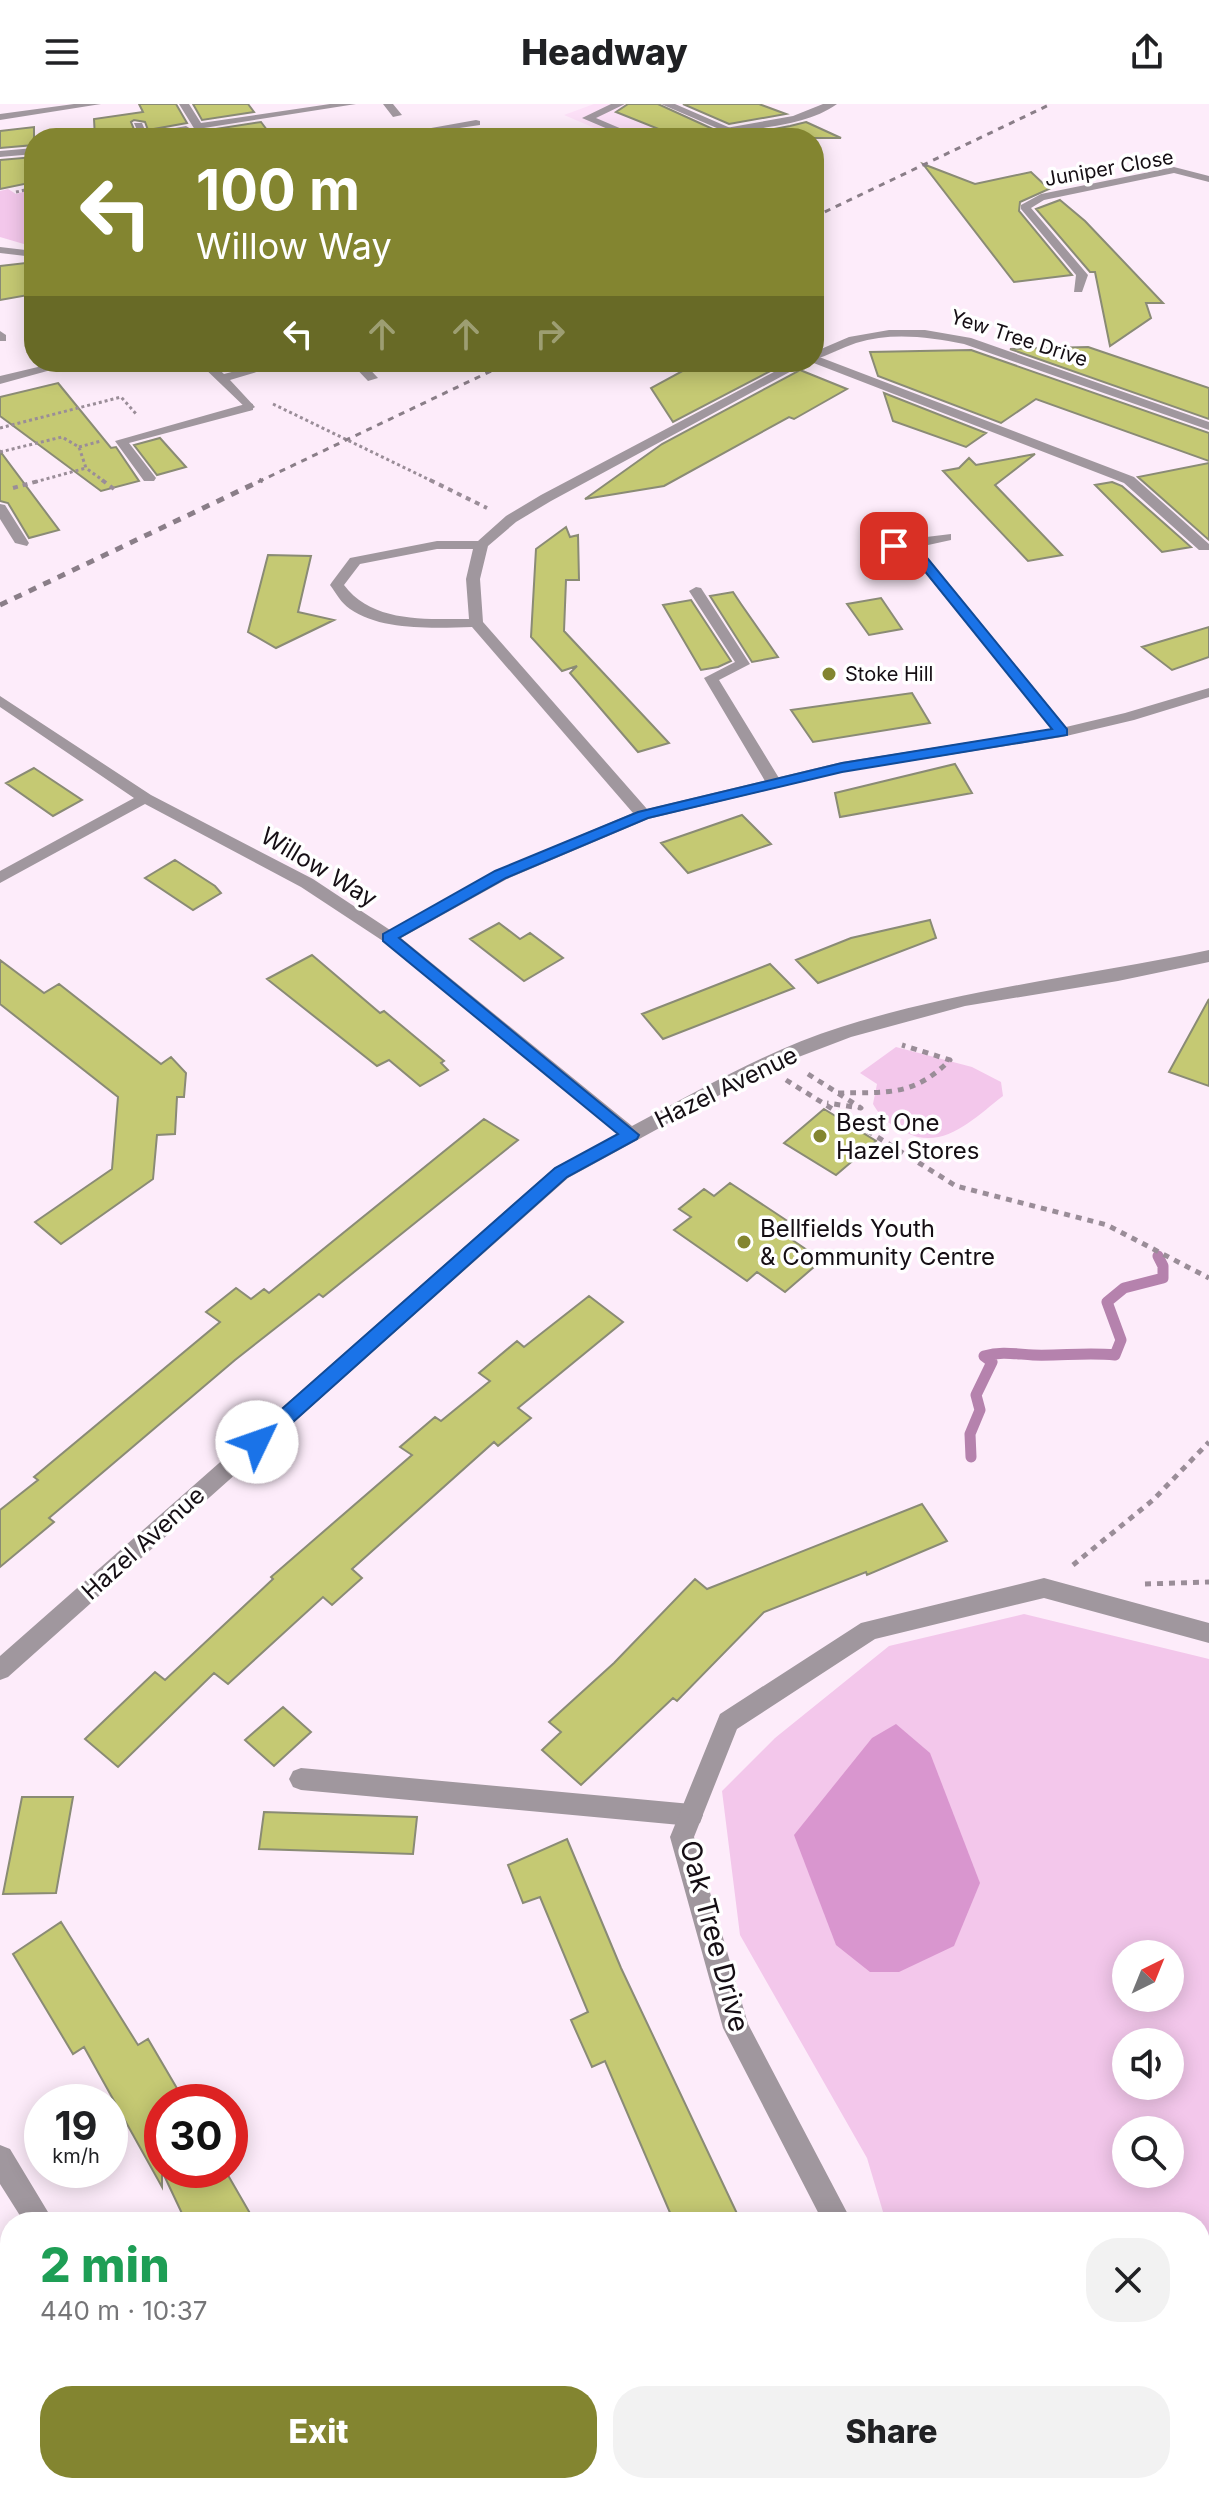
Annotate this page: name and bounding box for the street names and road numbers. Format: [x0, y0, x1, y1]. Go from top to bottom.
street label: Juniper Close [1043, 145, 1175, 191]
street label: Yew Tree Drive [947, 305, 1091, 371]
street label: Willow Way [256, 821, 382, 913]
street label: Hazel Avenue [650, 1040, 802, 1134]
street label: Hazel Avenue [76, 1480, 210, 1606]
street label: Oak Tree Drive [673, 1836, 757, 2036]

